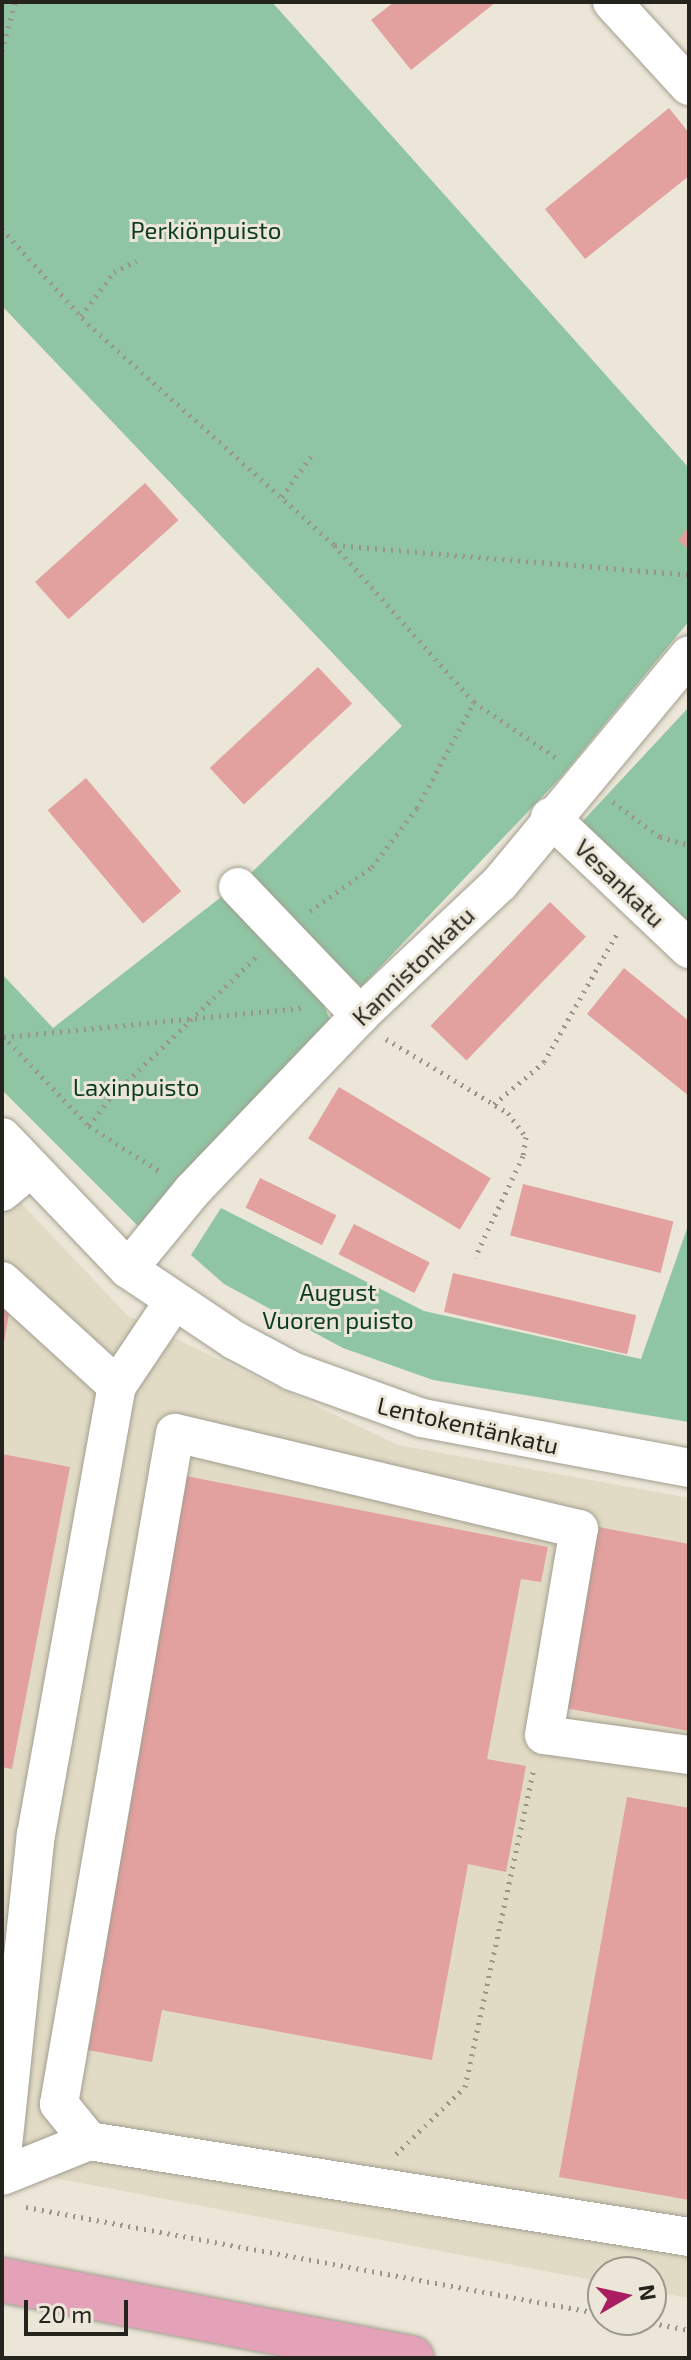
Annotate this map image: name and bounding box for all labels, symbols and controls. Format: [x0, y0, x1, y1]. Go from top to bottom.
park label: Perkiönpuisto [131, 216, 281, 244]
street label: Vesankatu [569, 833, 671, 933]
street label: Kannistonkatu [346, 901, 480, 1031]
park label: Laxinpuisto [73, 1073, 199, 1101]
park label: August Vuoren puisto [262, 1278, 414, 1334]
street label: Lentokentänkatu [375, 1390, 561, 1460]
north arrow [587, 2256, 667, 2336]
text: N [635, 2283, 663, 2302]
scale bar [28, 2284, 132, 2334]
text: 20 m [38, 2299, 92, 2328]

